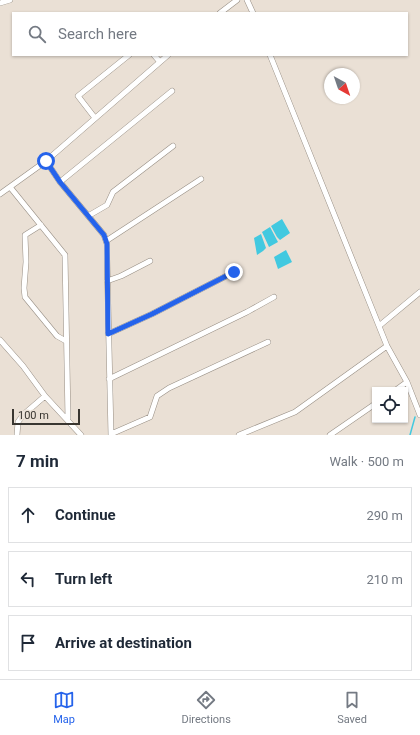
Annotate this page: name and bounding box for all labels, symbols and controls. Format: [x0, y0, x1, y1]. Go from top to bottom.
search box [12, 12, 408, 56]
icon: search [26, 23, 48, 45]
text: Search here [58, 25, 137, 43]
north arrow [324, 68, 360, 104]
route start [37, 152, 55, 170]
route end [225, 263, 243, 281]
map controls [372, 387, 408, 423]
button: locate [372, 387, 408, 423]
scale bar [12, 407, 80, 426]
text: 100 m [18, 409, 49, 422]
text: 7 min [16, 451, 59, 471]
text: Walk · 500 m [329, 454, 404, 469]
icon: ahead [17, 504, 39, 526]
text: Continue [55, 506, 116, 524]
text: 290 m [366, 508, 403, 523]
icon: left [17, 568, 39, 590]
text: Turn left [55, 570, 112, 588]
text: 210 m [366, 572, 403, 587]
icon: arrive [17, 632, 39, 654]
text: Arrive at destination [55, 634, 192, 652]
tab: Map [53, 689, 75, 726]
tab: Directions [181, 689, 231, 726]
tab: Saved [337, 689, 367, 726]

